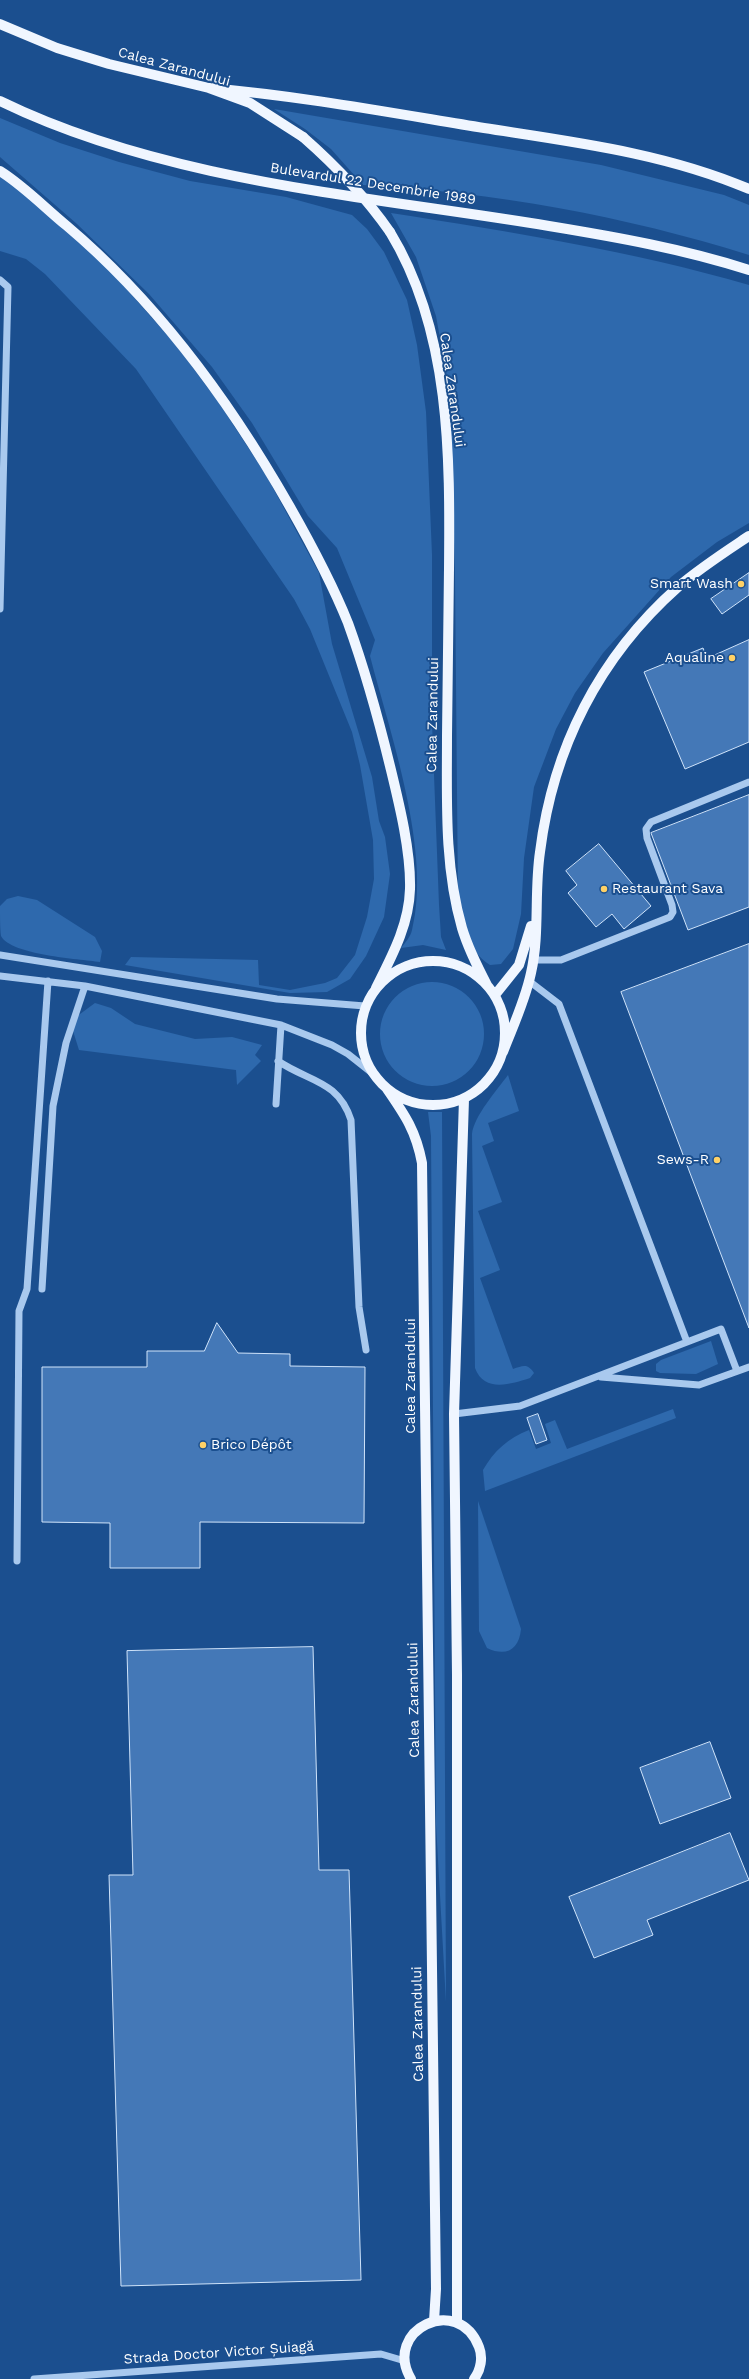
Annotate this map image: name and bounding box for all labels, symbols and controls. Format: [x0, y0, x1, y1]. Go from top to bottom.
street label: Calea Zarandului [116, 44, 232, 90]
street label: Bulevardul 22 Decembrie 1989 [269, 159, 477, 209]
street label: Calea Zarandului [436, 332, 468, 448]
place label: Smart Wash [650, 576, 733, 592]
marker: Smart Wash [736, 579, 746, 589]
place label: Aqualine [665, 650, 724, 666]
marker: Aqualine [727, 653, 737, 663]
street label: Calea Zarandului [424, 657, 442, 773]
place label: Restaurant Sava [612, 881, 723, 897]
marker: Restaurant Sava [599, 884, 609, 894]
place label: Sews-R [657, 1152, 709, 1168]
marker: Sews-R [712, 1155, 722, 1165]
street label: Calea Zarandului [403, 1318, 419, 1434]
place label: Brico Dépôt [211, 1437, 292, 1453]
marker: Brico Dépôt [198, 1440, 208, 1450]
street label: Calea Zarandului [405, 1642, 423, 1758]
street label: Calea Zarandului [409, 1966, 427, 2082]
street label: Strada Doctor Victor Șuiagă [123, 2338, 315, 2368]

